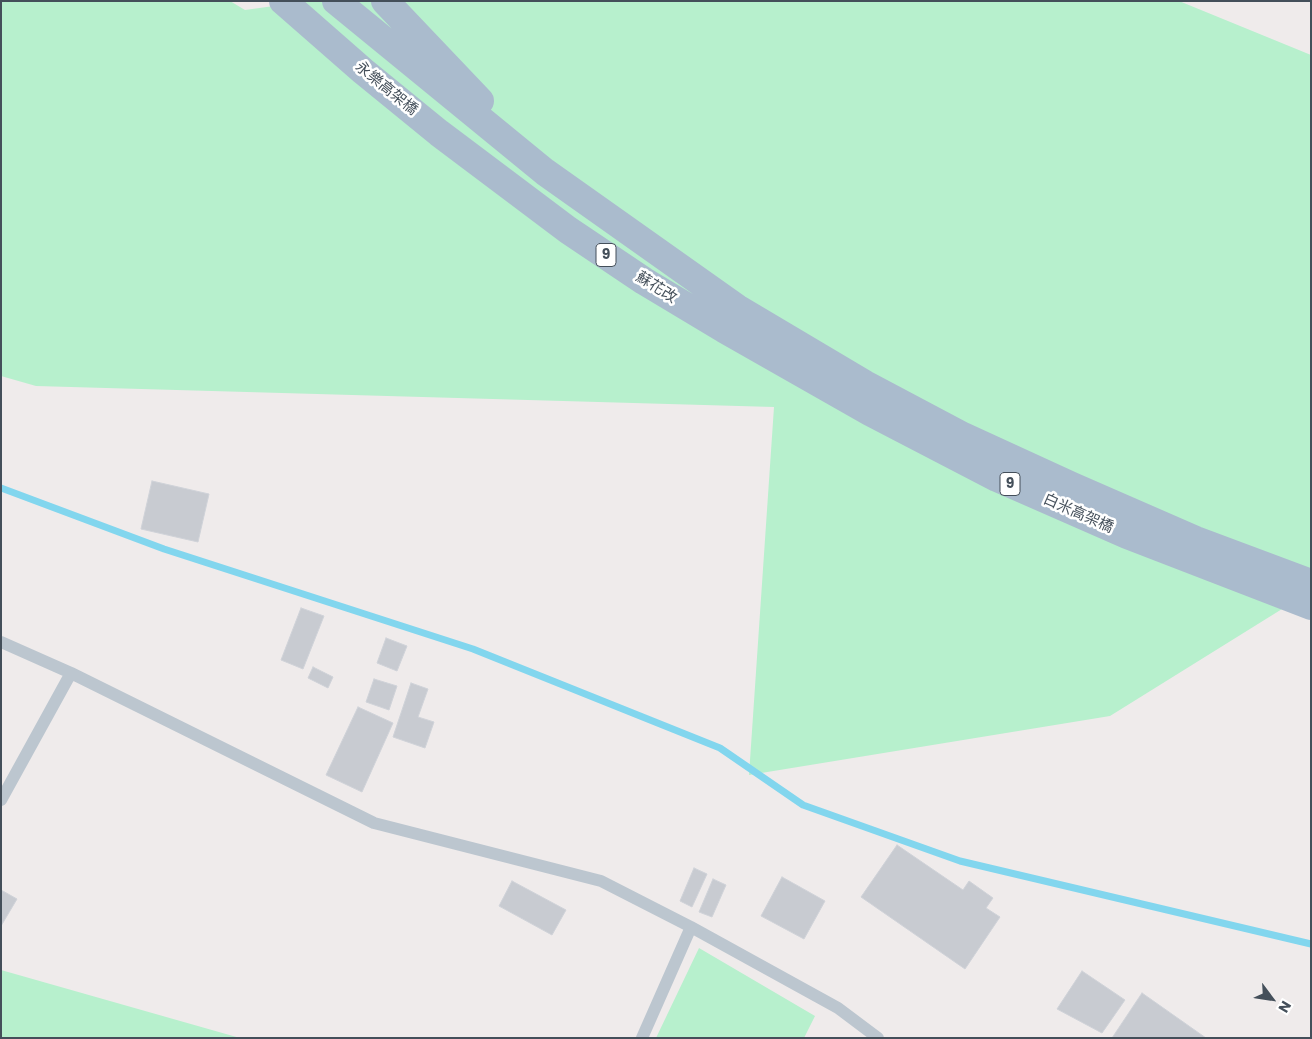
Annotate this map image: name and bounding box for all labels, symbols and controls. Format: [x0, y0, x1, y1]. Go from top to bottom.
street label: 永樂高架橋 [351, 58, 421, 120]
road number: 9 [596, 244, 616, 266]
street label: 蘇花改 [632, 268, 680, 308]
road number: 9 [1000, 472, 1020, 496]
street label: 白米高架橋 [1040, 491, 1116, 537]
north arrow [1247, 974, 1297, 1024]
text: N [1274, 997, 1296, 1016]

